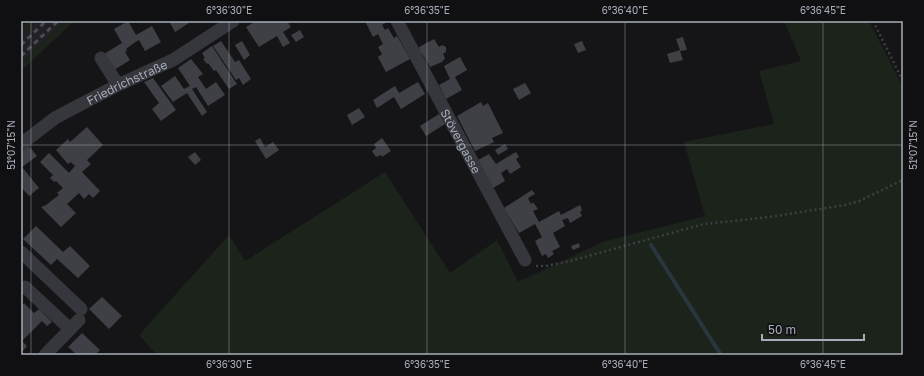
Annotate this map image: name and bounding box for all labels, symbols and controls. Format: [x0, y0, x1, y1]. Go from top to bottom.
text: 6°36'30"E [206, 4, 252, 16]
text: 6°36'35"E [404, 4, 450, 16]
text: 6°36'40"E [602, 4, 648, 16]
text: 6°36'45"E [800, 4, 846, 16]
street label: Friedrichstraße [84, 56, 169, 108]
street label: Stövergasse [438, 106, 485, 176]
text: 51°07'15"N [5, 120, 17, 170]
text: 51°07'15"N [907, 120, 919, 170]
scale bar [762, 316, 864, 342]
text: 50 m [768, 322, 796, 337]
text: 6°36'30"E [206, 358, 252, 370]
text: 6°36'35"E [404, 358, 450, 370]
text: 6°36'40"E [602, 358, 648, 370]
text: 6°36'45"E [800, 358, 846, 370]

